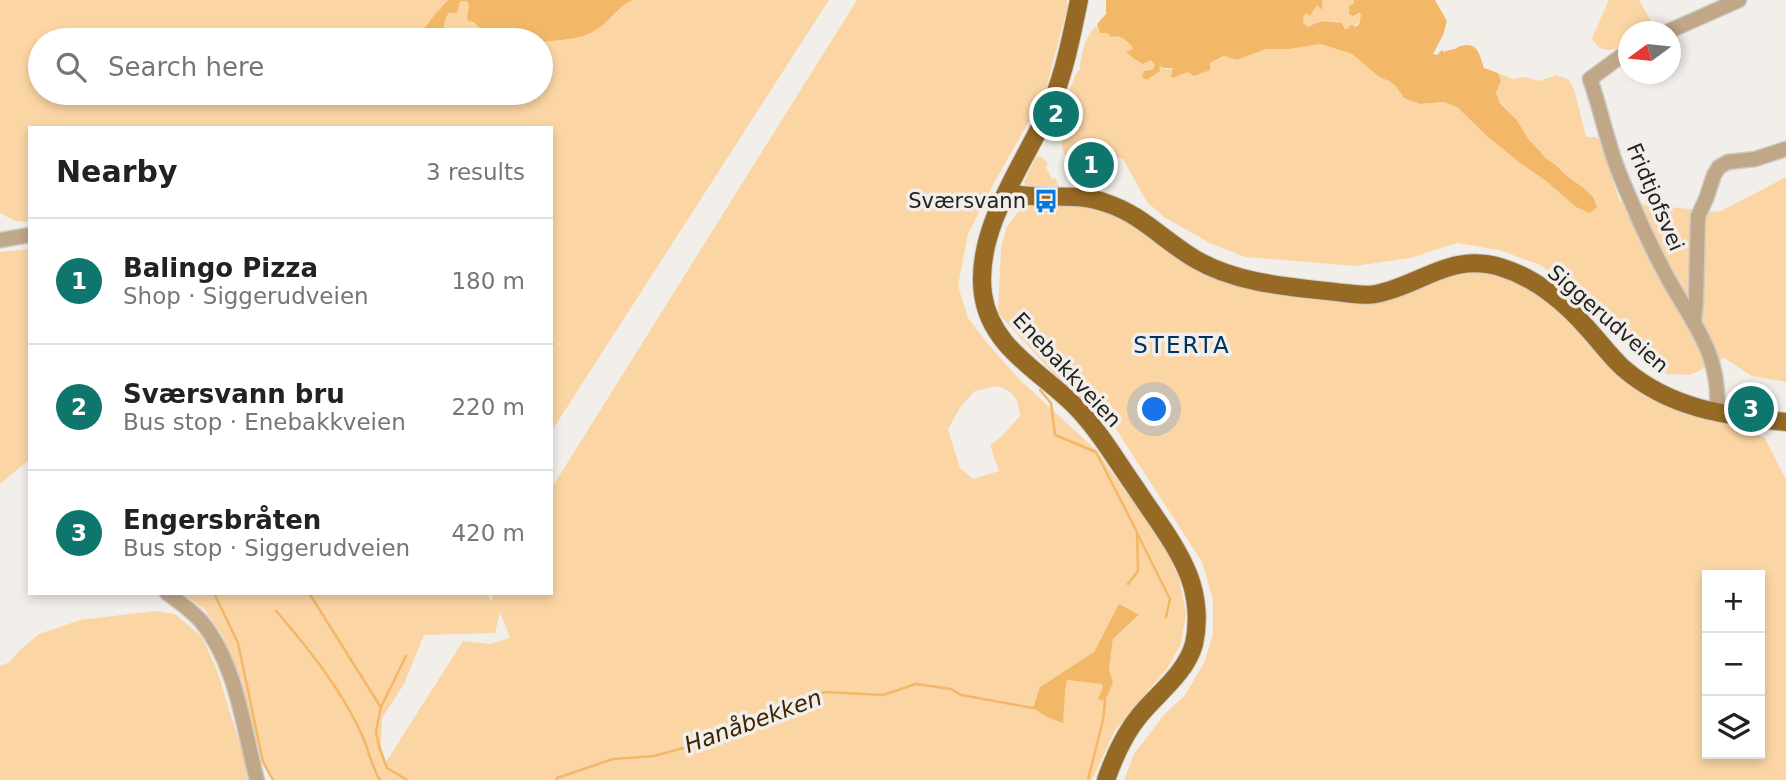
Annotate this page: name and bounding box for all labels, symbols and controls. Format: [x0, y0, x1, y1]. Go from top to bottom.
north arrow [1618, 21, 1681, 84]
search box [28, 28, 553, 105]
icon: search [52, 48, 90, 86]
text: Search here [108, 52, 264, 82]
pin: 2 [1033, 88, 1079, 140]
pin: 1 [1068, 139, 1114, 191]
street label: Fridtjofsvei [1622, 139, 1688, 255]
text: Nearby [56, 154, 178, 189]
text: 3 results [426, 159, 525, 185]
bus stop icon: Sværsvann [1032, 187, 1060, 215]
place label: Sværsvann [908, 189, 1026, 213]
text: Balingo Pizza [123, 253, 318, 283]
street label: Siggerudveien [1543, 260, 1673, 378]
text: 1 [71, 268, 87, 294]
text: 180 m [451, 268, 525, 294]
text: Shop · Siggerudveien [123, 283, 369, 309]
street label: Enebakkveien [1008, 308, 1126, 432]
district label: STERTA [1133, 332, 1231, 358]
text: Sværsvann bru [123, 379, 345, 409]
pin: 3 [1728, 383, 1774, 435]
your location [1137, 392, 1171, 426]
text: 2 [71, 394, 87, 420]
text: 220 m [451, 394, 525, 420]
text: Bus stop · Enebakkveien [123, 409, 406, 435]
text: Engersbråten [123, 505, 321, 535]
text: 3 [71, 520, 87, 546]
text: 420 m [451, 520, 525, 546]
text: Bus stop · Siggerudveien [123, 535, 410, 561]
map controls [1702, 570, 1765, 759]
button: + [1702, 570, 1765, 633]
button: − [1702, 633, 1765, 696]
water label: Hanåbekken [680, 683, 825, 758]
button: layers [1702, 696, 1765, 759]

